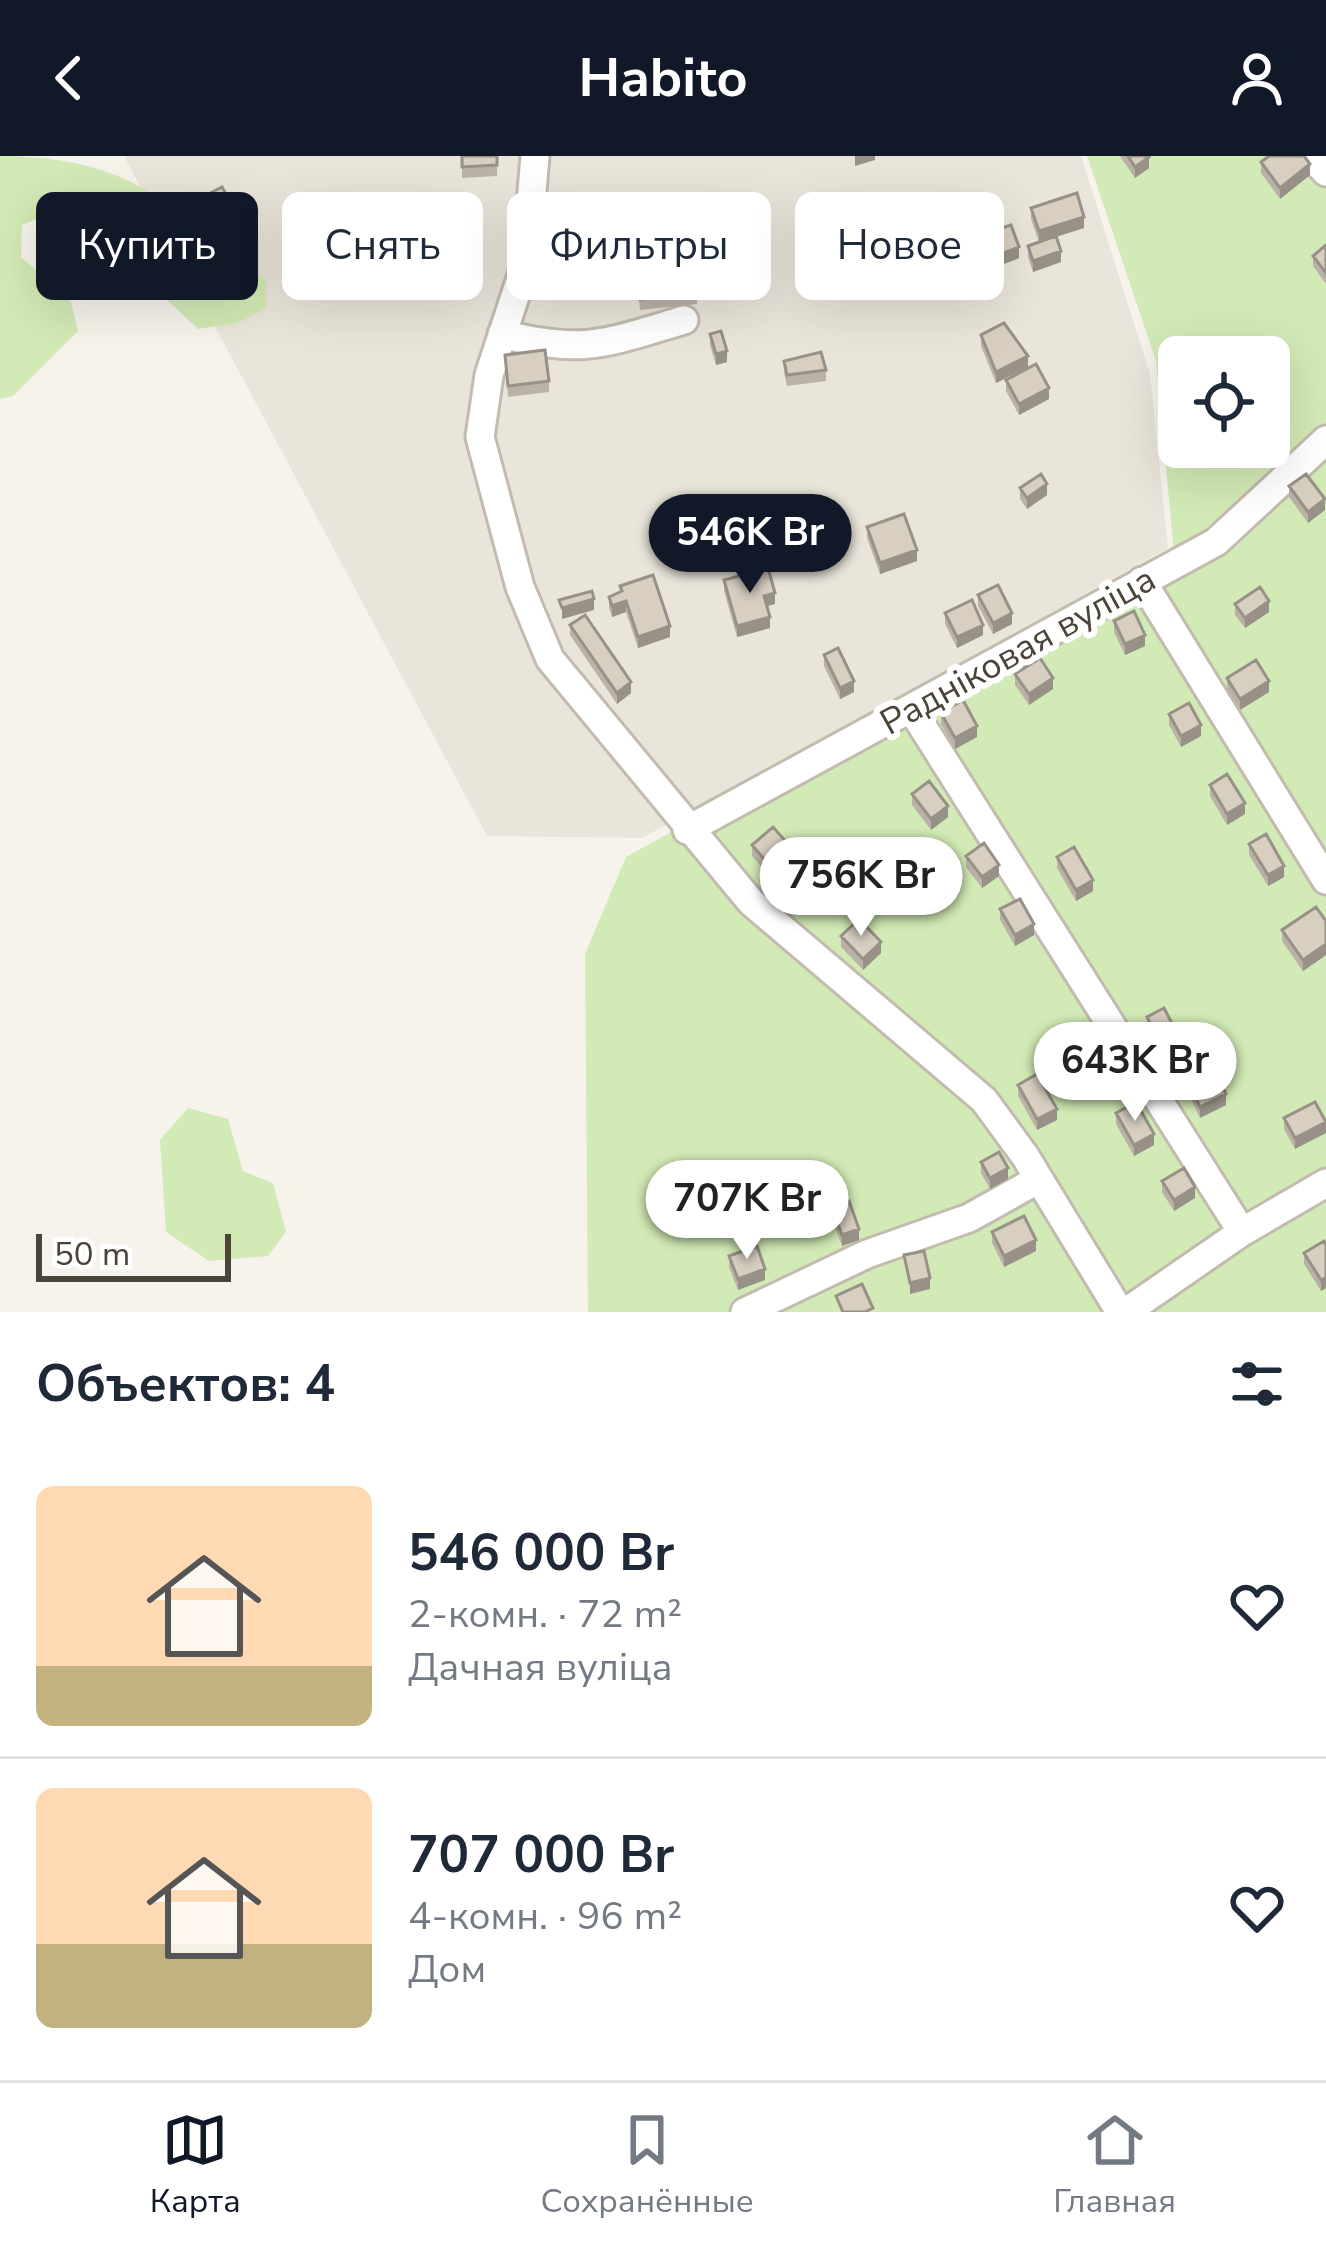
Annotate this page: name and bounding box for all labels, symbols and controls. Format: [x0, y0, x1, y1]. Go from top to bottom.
text: Habito [578, 41, 748, 115]
icon: back [36, 45, 102, 111]
icon: person [1224, 45, 1290, 111]
chip: Купить [36, 192, 258, 300]
chip: Снять [282, 192, 483, 300]
chip: Фильтры [507, 192, 771, 300]
chip: Новое [795, 192, 1004, 300]
map controls [1158, 336, 1290, 468]
button: locate [1158, 336, 1290, 468]
pin: 546K Br [639, 494, 861, 596]
text: 546K Br [676, 506, 824, 559]
street label: Радніковая вуліца [872, 555, 1164, 747]
pin: 756K Br [750, 837, 972, 939]
text: 756K Br [787, 849, 935, 902]
pin: 643K Br [1024, 1022, 1246, 1124]
text: 643K Br [1061, 1034, 1209, 1087]
pin: 707K Br [636, 1160, 858, 1262]
text: 707K Br [673, 1172, 821, 1225]
scale bar [36, 1228, 231, 1281]
text: 50 m [54, 1232, 130, 1277]
text: Объектов: 4 [36, 1349, 335, 1419]
icon: filters [1224, 1351, 1290, 1417]
text: 546 000 Br [408, 1518, 674, 1588]
icon: home [132, 1534, 276, 1678]
icon: heart [1224, 1573, 1290, 1639]
text: 2-комн. · 72 m² [408, 1588, 682, 1641]
text: Дачная вуліца [408, 1641, 673, 1694]
text: 707 000 Br [408, 1820, 674, 1890]
icon: home [132, 1836, 276, 1980]
icon: heart [1224, 1875, 1290, 1941]
text: 4-комн. · 96 m² [408, 1890, 682, 1943]
text: Дом [408, 1943, 486, 1996]
tab: Карта [150, 2107, 241, 2224]
tab: Сохранённые [540, 2107, 754, 2224]
tab: Главная [1053, 2107, 1176, 2224]

